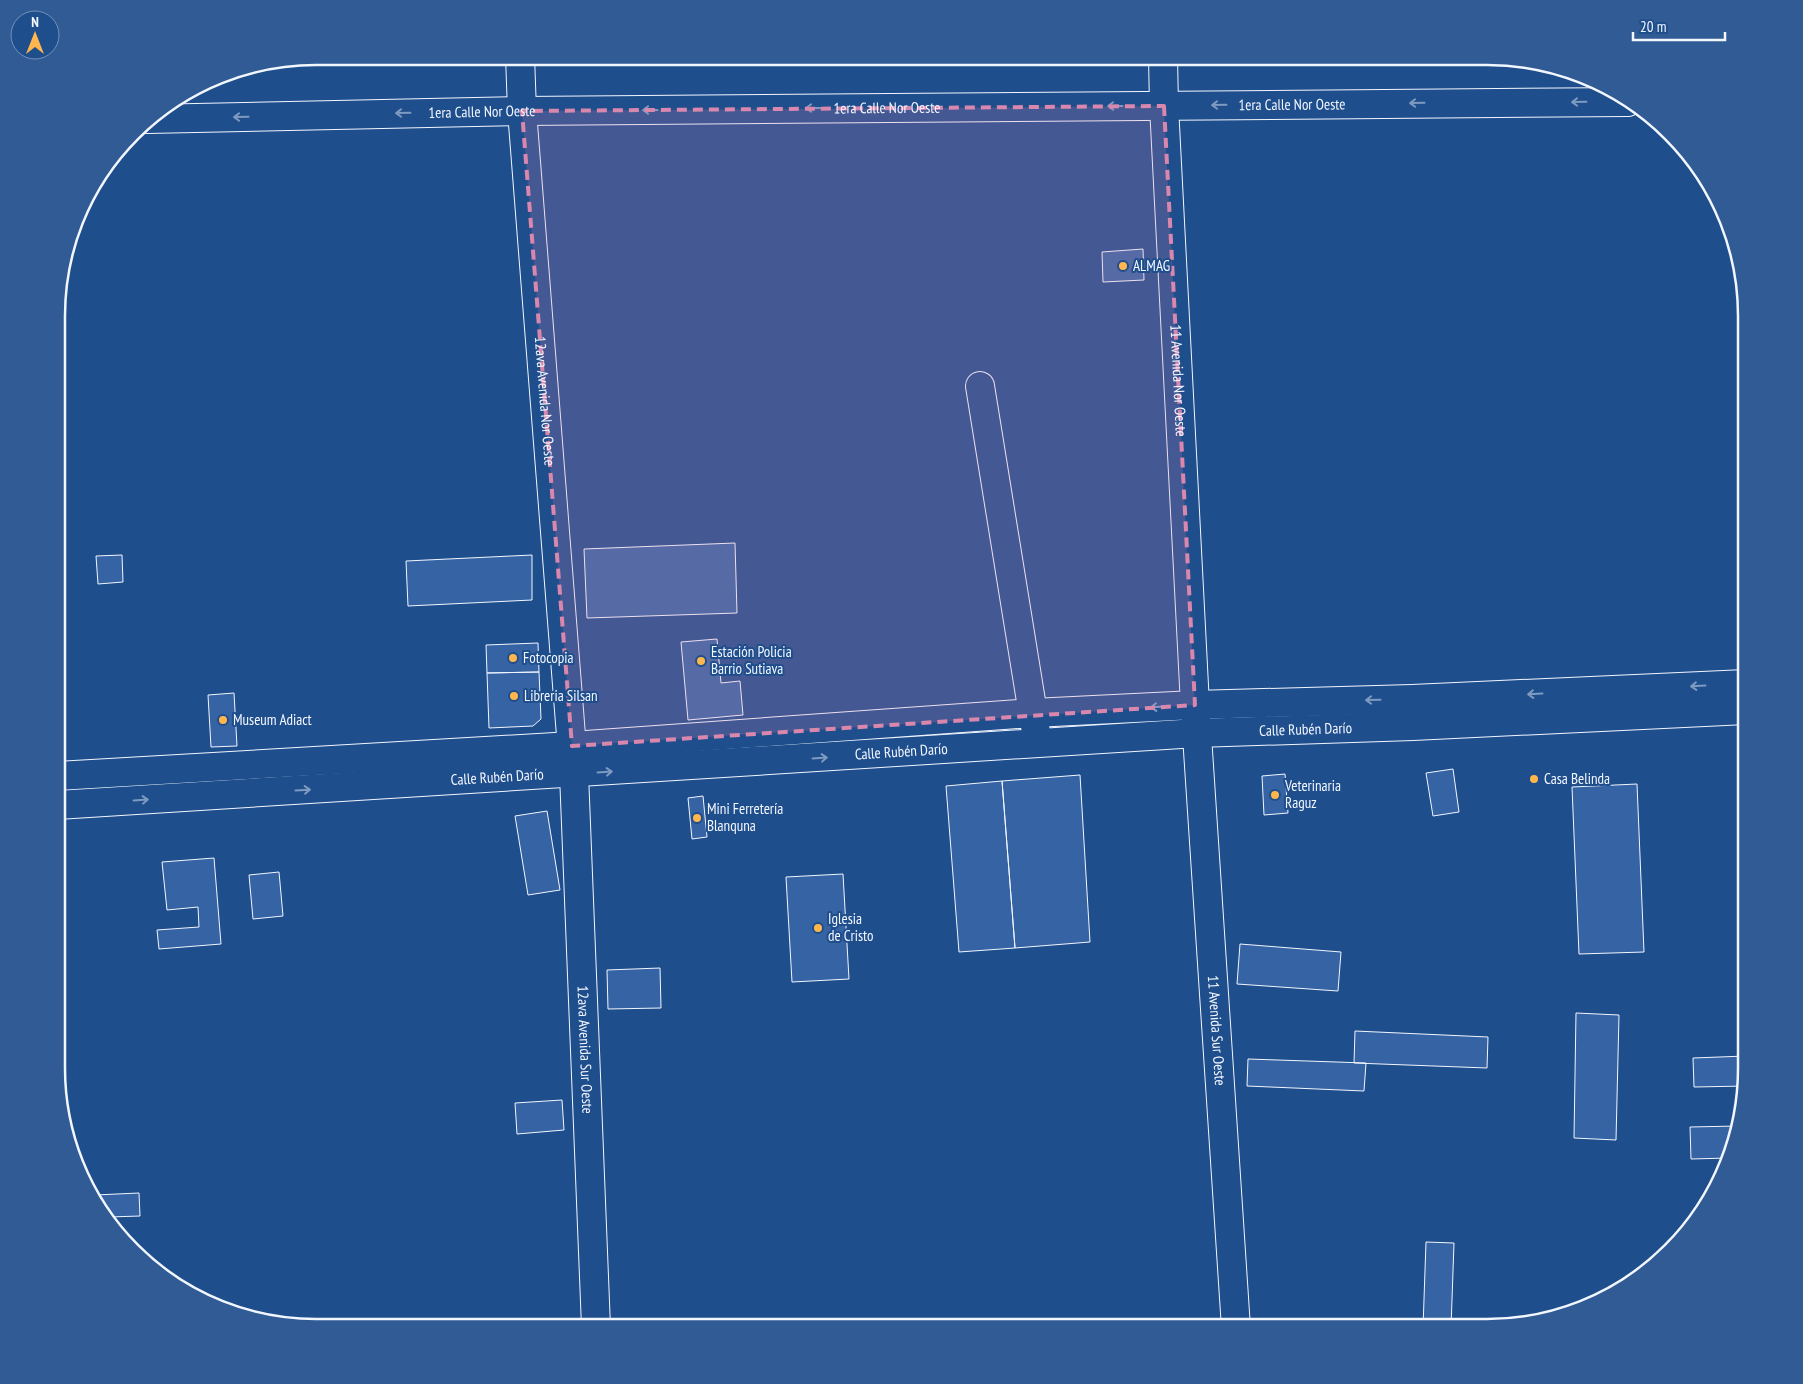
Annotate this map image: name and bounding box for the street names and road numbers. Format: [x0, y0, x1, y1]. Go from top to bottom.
street label: 1era Calle Nor Oeste [1238, 94, 1345, 114]
street label: 1era Calle Nor Oeste [833, 98, 940, 117]
street label: 1era Calle Nor Oeste [428, 101, 535, 122]
street label: 11 Avenida Nor Oeste [1166, 324, 1191, 437]
street label: 12ava Avenida Nor Oeste [531, 335, 560, 467]
street label: Calle Rubén Darío [1259, 718, 1352, 740]
street label: Calle Rubén Darío [854, 739, 948, 764]
street label: Calle Rubén Darío [450, 764, 544, 789]
street label: 11 Avenida Sur Oeste [1204, 975, 1230, 1086]
street label: 12ava Avenida Sur Oeste [573, 985, 598, 1114]

